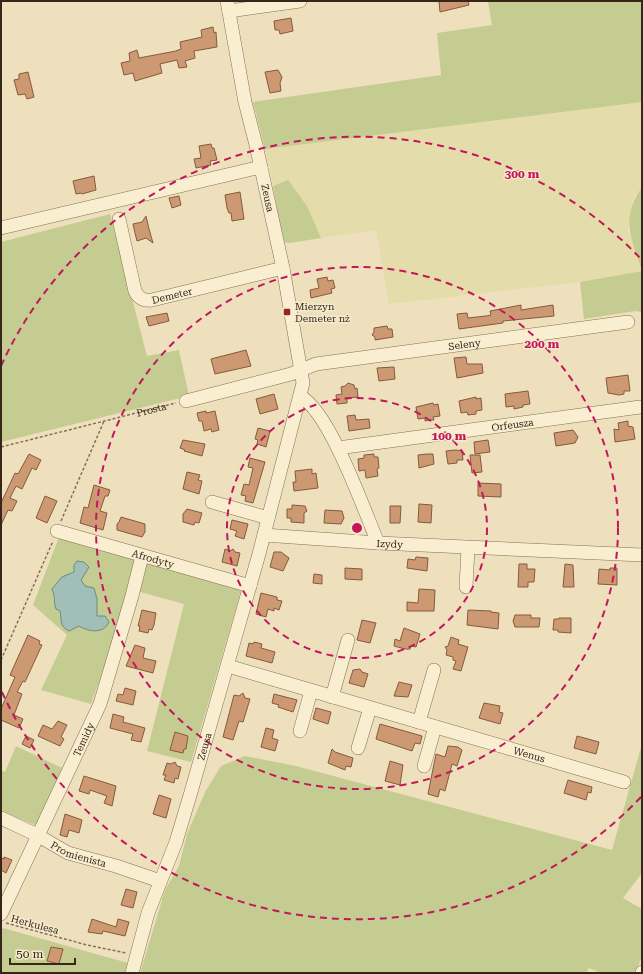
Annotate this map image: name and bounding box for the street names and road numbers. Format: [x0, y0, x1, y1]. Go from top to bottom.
street label: Zeusa [259, 183, 276, 214]
street label: Demeter [151, 285, 193, 306]
street label: Seleny [447, 337, 481, 352]
street label: Prosta [135, 400, 168, 419]
street label: Orfeusza [491, 416, 535, 433]
street label: Izydy [376, 538, 403, 550]
street label: Afrodyty [131, 548, 176, 570]
street label: Temidy [71, 721, 96, 758]
street label: Zeusa [195, 731, 214, 762]
street label: Wenus [512, 745, 547, 765]
street label: Promienista [49, 839, 108, 869]
street label: Herkulesa [10, 913, 61, 936]

